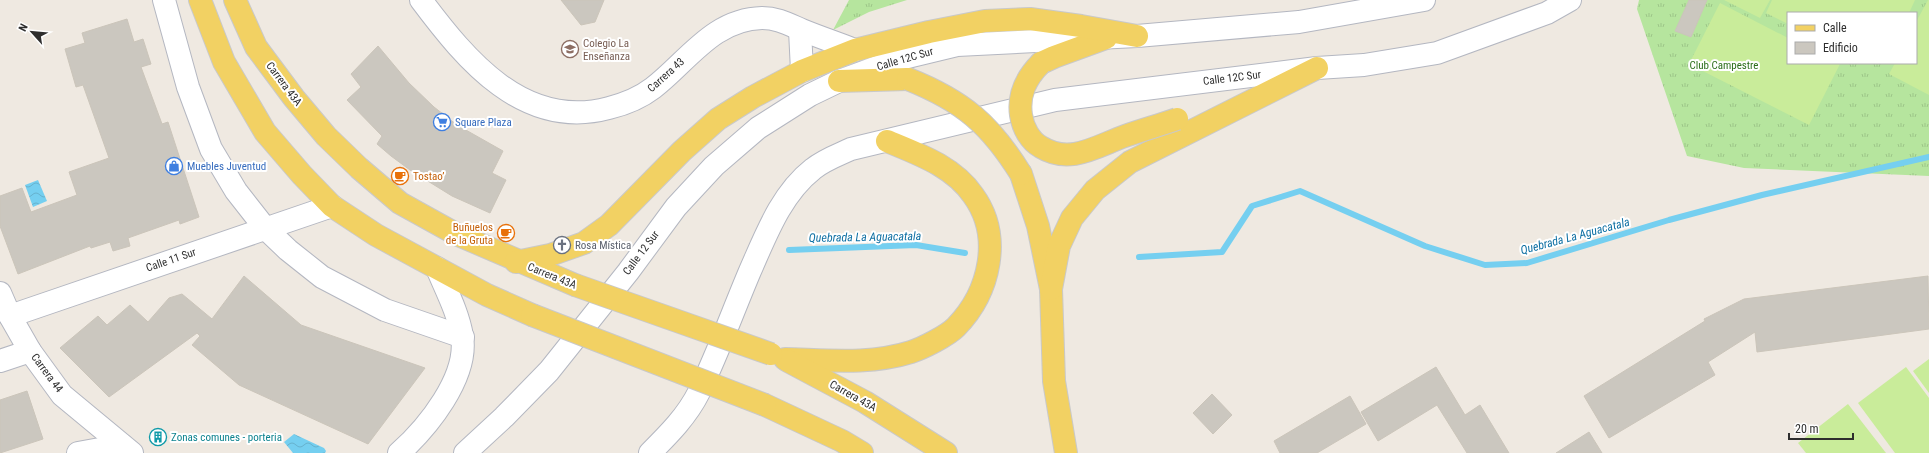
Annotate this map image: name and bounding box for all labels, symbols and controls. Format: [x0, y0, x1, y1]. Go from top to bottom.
north arrow [12, 12, 52, 52]
legend [1787, 12, 1917, 64]
text: Calle [1823, 21, 1847, 35]
text: N [16, 22, 31, 34]
place label: Colegio La Enseñanza [583, 37, 630, 63]
school or university icon: Colegio La Enseñanza [560, 39, 580, 59]
text: Edificio [1823, 41, 1858, 55]
street label: Calle 12C Sur [875, 45, 935, 73]
street label: Carrera 43 [645, 55, 687, 95]
park label: Club Campestre [1689, 59, 1759, 72]
street label: Carrera 43A [263, 60, 305, 109]
street label: Calle 12C Sur [1202, 68, 1262, 88]
supermarket icon: Square Plaza [432, 112, 452, 132]
place label: Square Plaza [455, 116, 512, 129]
shop icon: Muebles Juventud [164, 156, 184, 176]
place label: Muebles Juventud [187, 160, 266, 173]
cafe icon: Tostao’ [390, 166, 410, 186]
place label: Tostao’ [413, 170, 445, 183]
water label: Quebrada La Aguacatala [1519, 215, 1631, 257]
place label: Buñuelos de la Gruta [446, 221, 493, 247]
cafe icon: Buñuelos de la Gruta [496, 223, 516, 243]
street label: Calle 12 Sur [620, 228, 662, 278]
water label: Quebrada La Aguacatala [809, 229, 921, 245]
church icon: Rosa Mística [552, 235, 572, 255]
place label: Rosa Mística [575, 239, 631, 252]
street label: Calle 11 Sur [144, 245, 198, 275]
street label: Carrera 43A [526, 260, 579, 292]
street label: Carrera 44 [28, 351, 66, 395]
street label: Carrera 43A [827, 378, 879, 414]
scale bar [1789, 415, 1853, 441]
text: 20 m [1795, 422, 1819, 436]
building icon: Zonas comunes - porteria [148, 427, 168, 447]
place label: Zonas comunes - porteria [171, 431, 282, 444]

